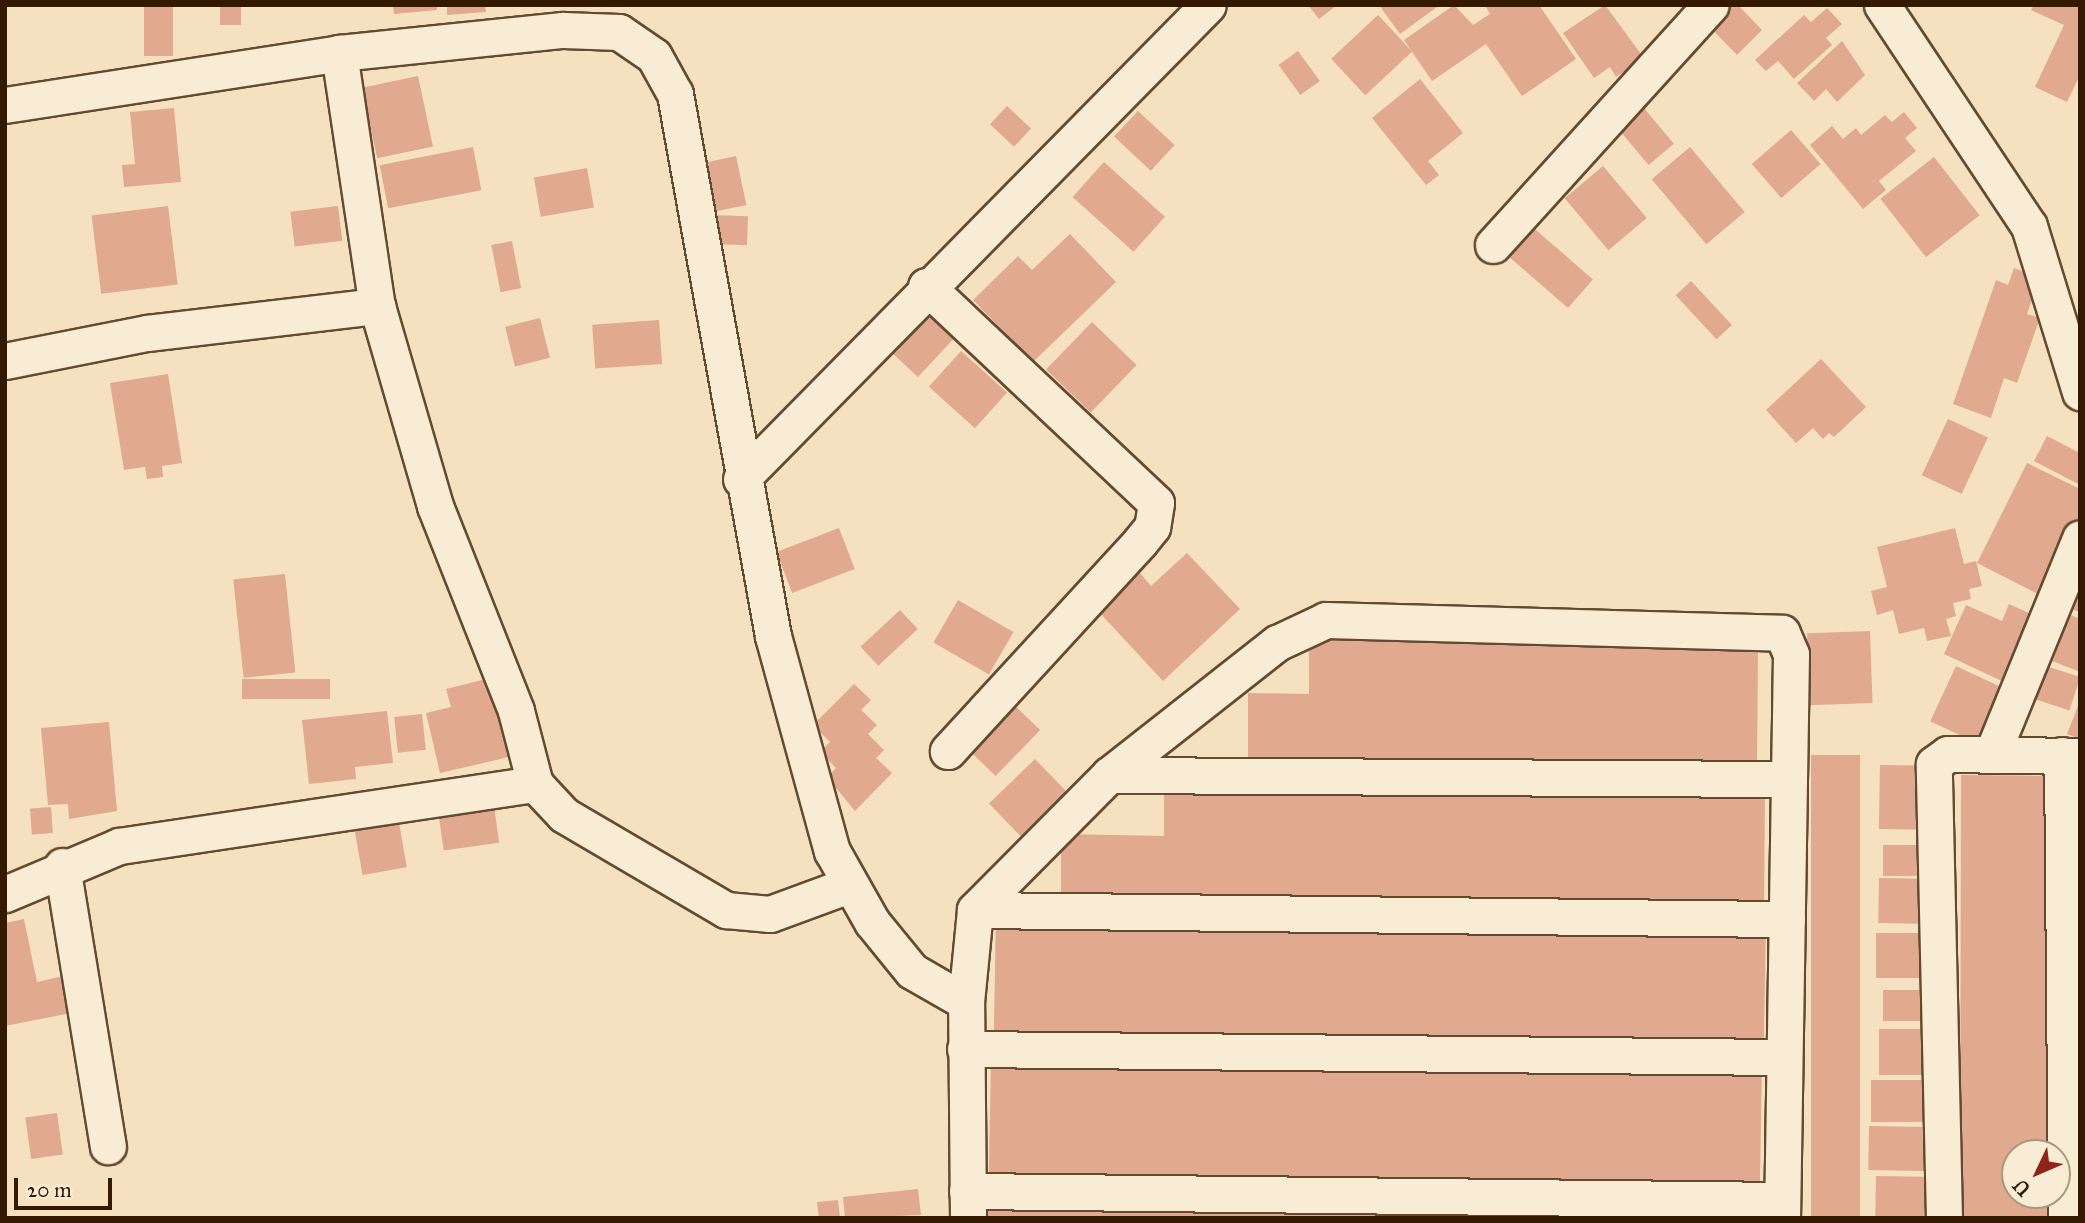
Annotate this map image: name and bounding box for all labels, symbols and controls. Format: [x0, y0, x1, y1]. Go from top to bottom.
north arrow [2001, 1139, 2071, 1209]
scale bar [18, 1164, 116, 1208]
text: U [2008, 1174, 2035, 1201]
text: 20 m [27, 1177, 72, 1203]

